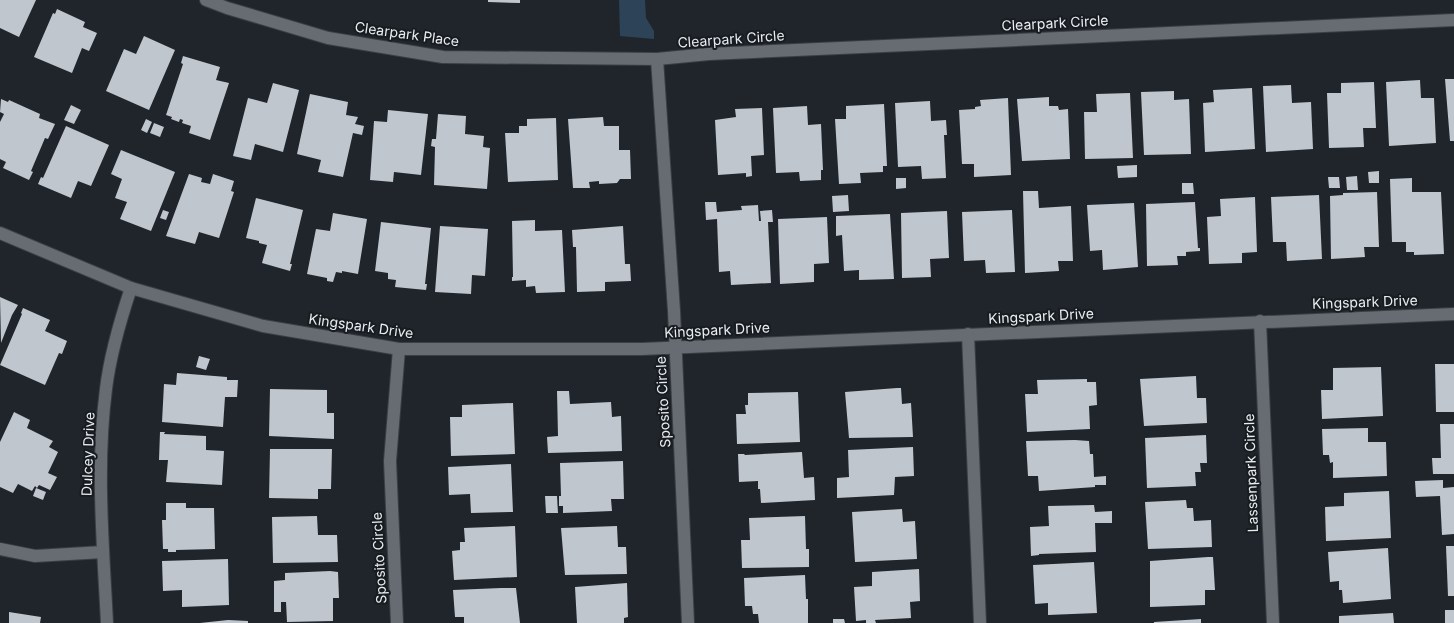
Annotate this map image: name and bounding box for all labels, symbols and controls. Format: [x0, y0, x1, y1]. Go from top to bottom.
street label: Clearpark Circle [1001, 11, 1109, 34]
street label: Clearpark Place [354, 18, 460, 49]
street label: Clearpark Circle [677, 26, 785, 51]
street label: Kingspark Drive [1312, 291, 1418, 312]
street label: Kingspark Drive [988, 304, 1094, 327]
street label: Kingspark Drive [308, 310, 415, 341]
street label: Kingspark Drive [664, 318, 770, 341]
street label: Sposito Circle [652, 356, 673, 448]
street label: Dulcey Drive [78, 412, 97, 496]
street label: Lassenpark Circle [1240, 413, 1261, 533]
street label: Sposito Circle [368, 512, 389, 604]

